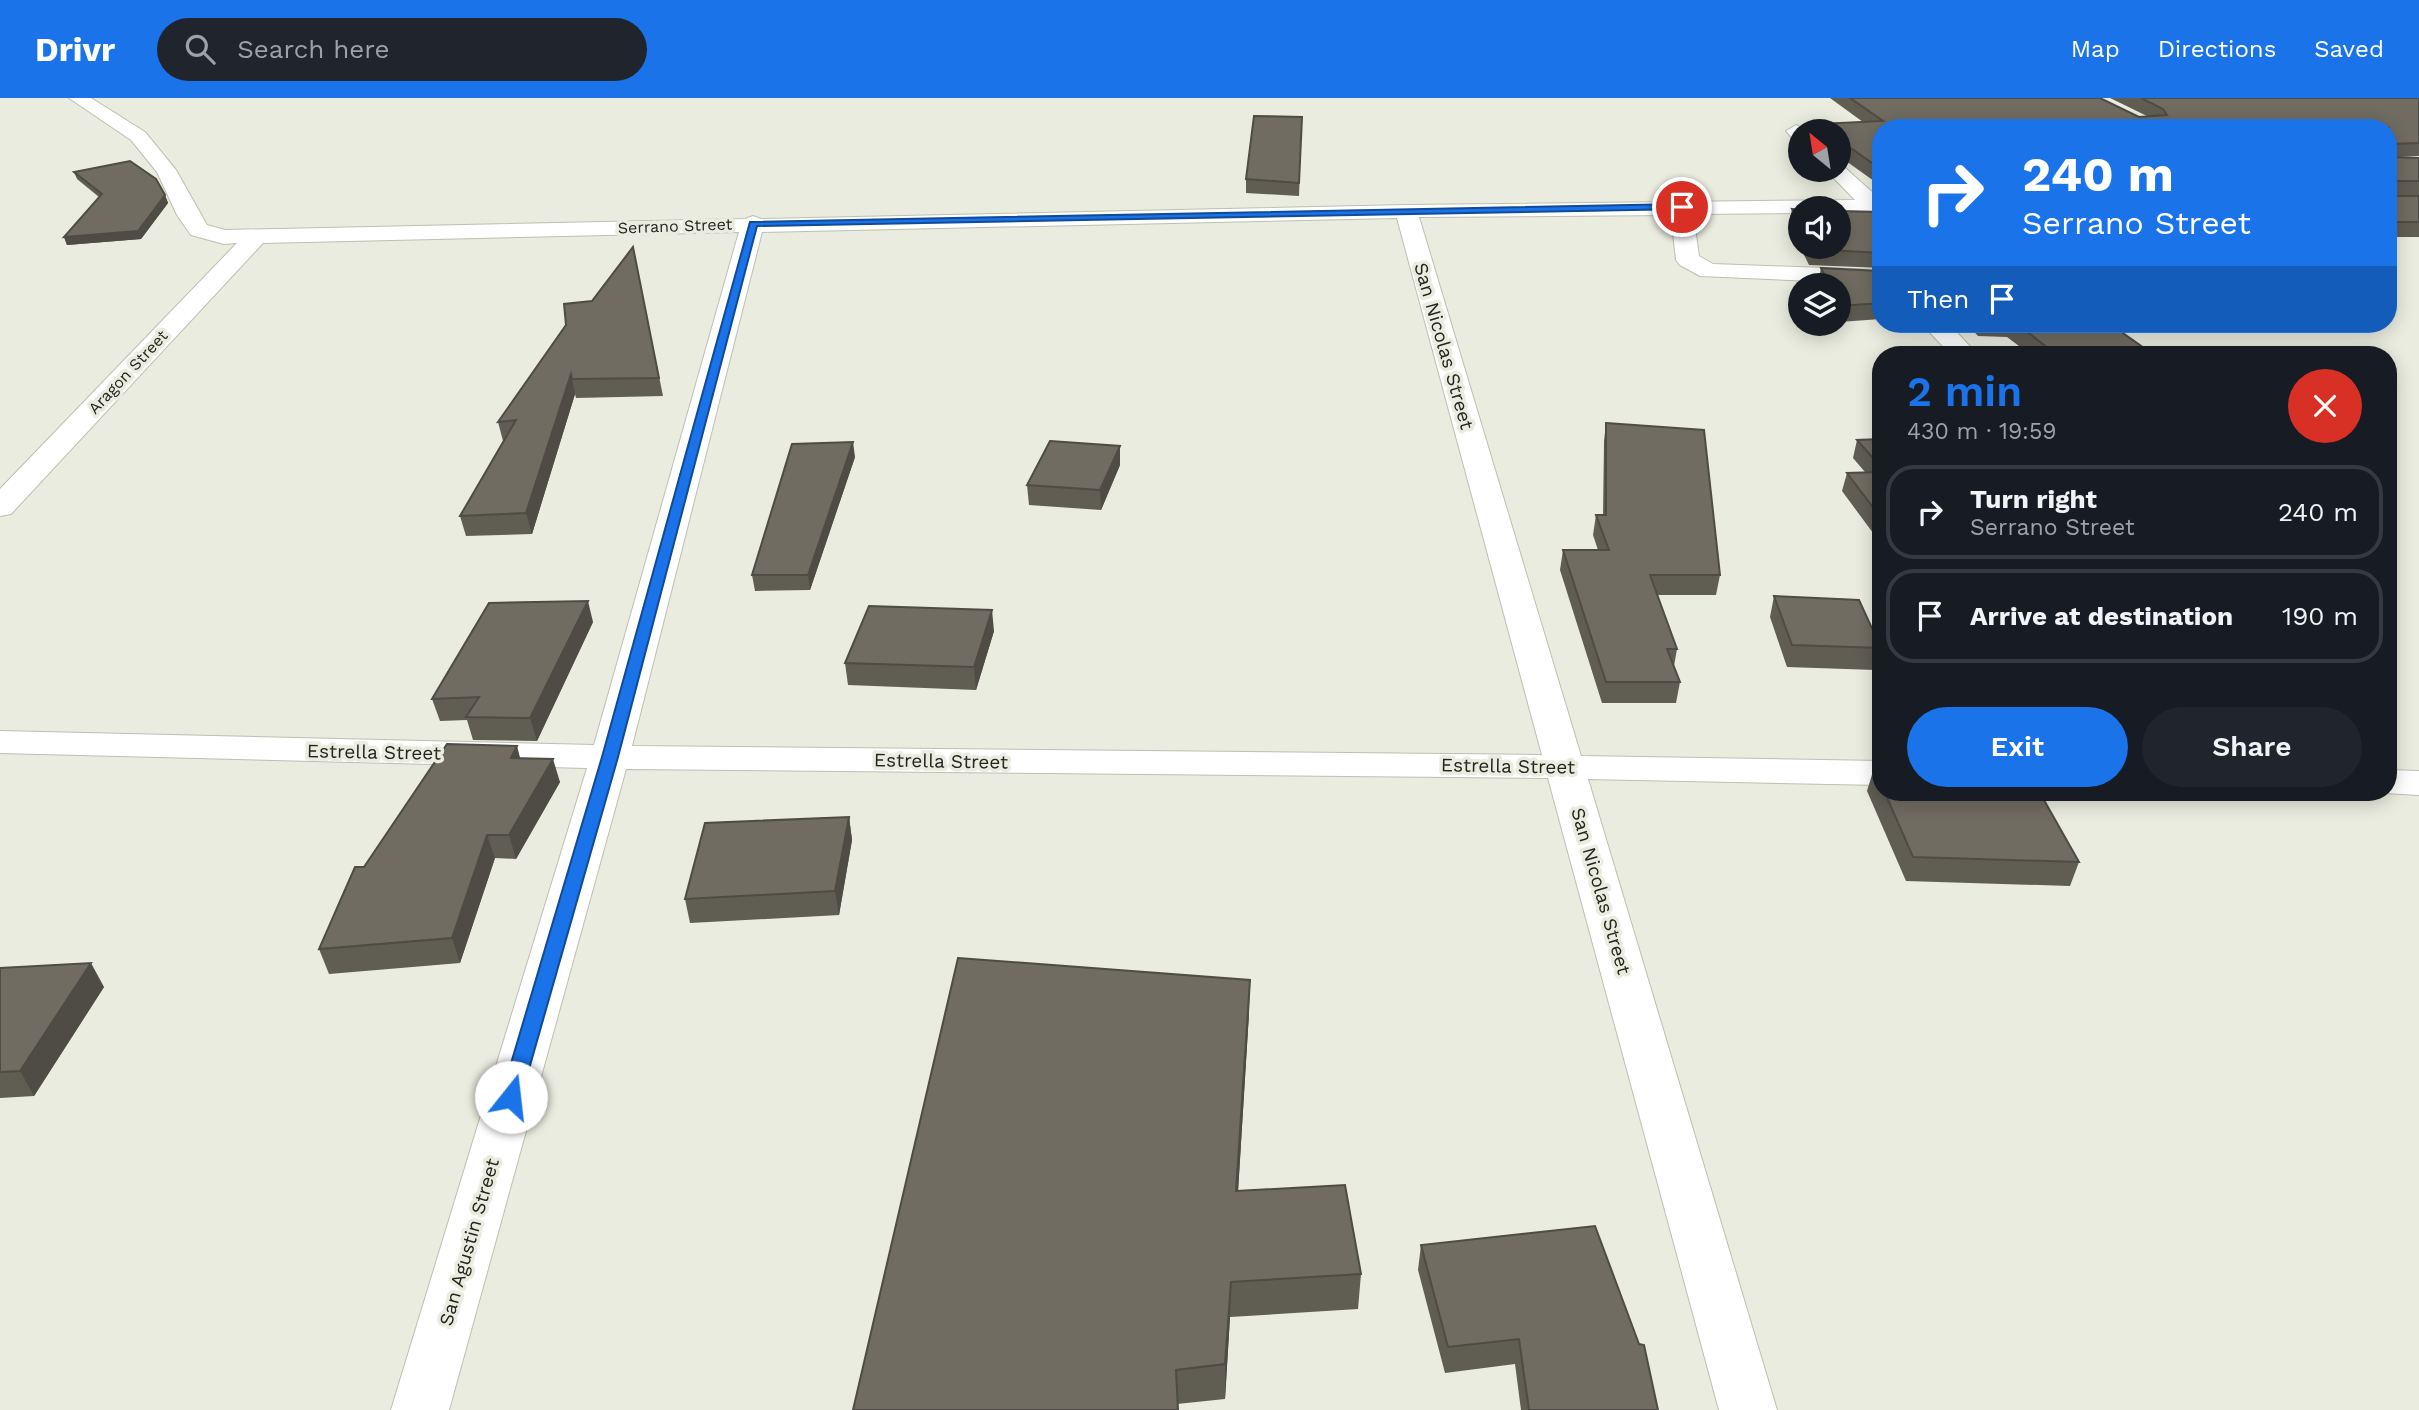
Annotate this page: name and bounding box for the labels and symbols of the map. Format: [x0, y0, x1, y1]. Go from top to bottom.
north arrow [1788, 119, 1852, 182]
pin [1652, 177, 1712, 237]
street label: Serrano Street [617, 214, 733, 237]
street label: San Nicolas Street [1409, 260, 1479, 432]
street label: Aragon Street [84, 326, 172, 418]
street label: Estrella Street [307, 739, 441, 765]
street label: Estrella Street [874, 748, 1008, 774]
street label: Estrella Street [1441, 753, 1575, 779]
street label: San Nicolas Street [1566, 805, 1636, 977]
position arrow [474, 1060, 548, 1134]
street label: San Agustin Street [434, 1156, 504, 1328]

